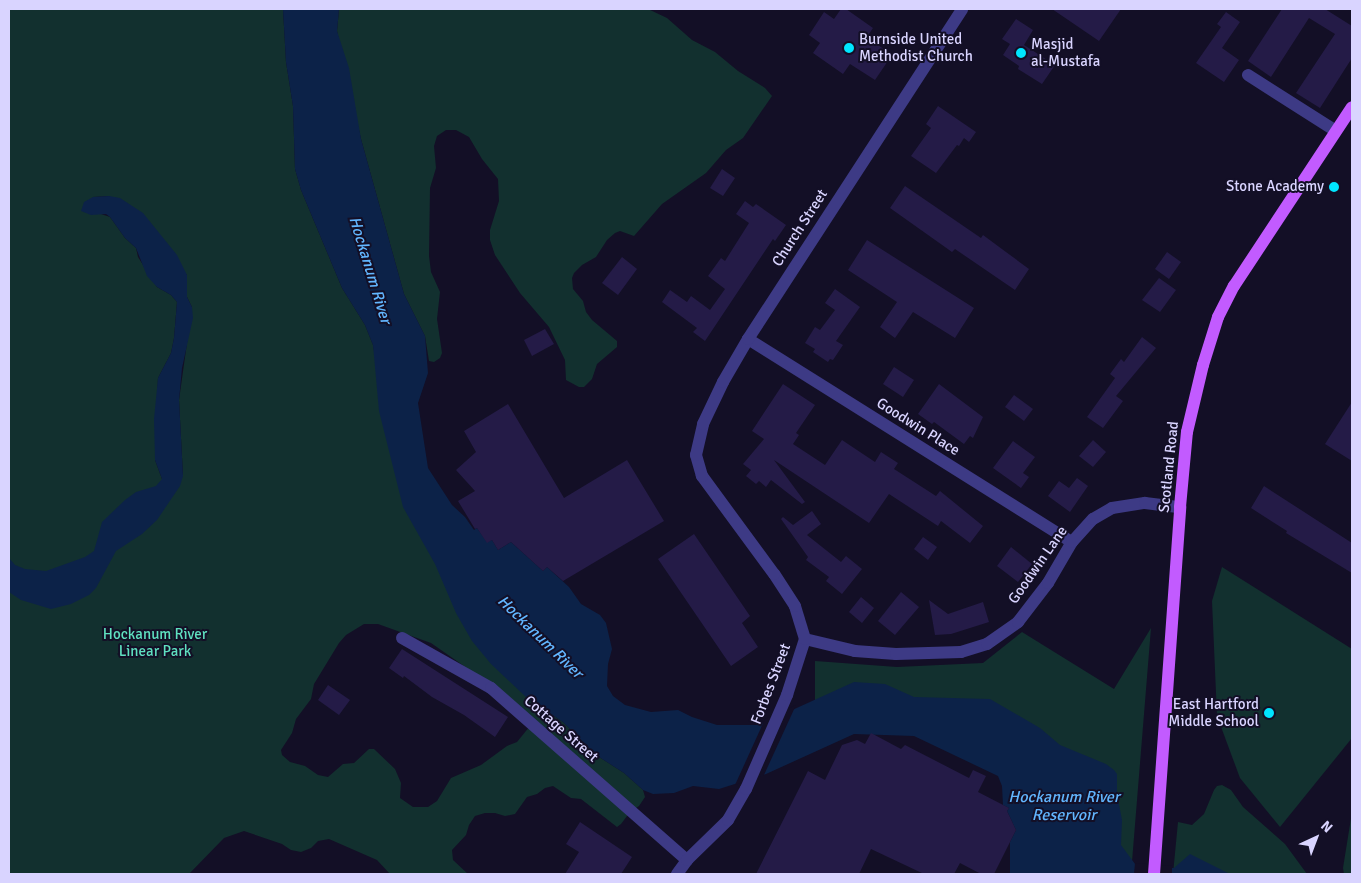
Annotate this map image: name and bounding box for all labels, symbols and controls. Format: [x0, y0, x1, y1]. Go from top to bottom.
place label: Burnside United Methodist Church [859, 30, 973, 65]
place label: Masjid al-Mustafa [1031, 35, 1100, 70]
marker: Burnside United Methodist Church [843, 42, 855, 54]
marker: Masjid al-Mustafa [1015, 47, 1027, 59]
place label: Stone Academy [1226, 178, 1324, 196]
marker: Stone Academy [1328, 181, 1340, 193]
street label: Church Street [768, 186, 832, 270]
water label: Hockanum River [345, 214, 395, 326]
street label: Goodwin Place [873, 394, 963, 460]
street label: Scotland Road [1155, 420, 1183, 514]
street label: Goodwin Lane [1005, 523, 1071, 607]
water label: Hockanum River [493, 591, 587, 683]
park label: Hockanum River Linear Park [103, 625, 207, 660]
street label: Forbes Street [747, 641, 795, 727]
street label: Cottage Street [520, 692, 602, 766]
place label: East Hartford Middle School [1168, 695, 1259, 730]
marker: East Hartford Middle School [1263, 707, 1275, 719]
water label: Hockanum River Reservoir [1008, 787, 1120, 825]
north arrow [1291, 813, 1341, 863]
text: N [1317, 817, 1336, 836]

